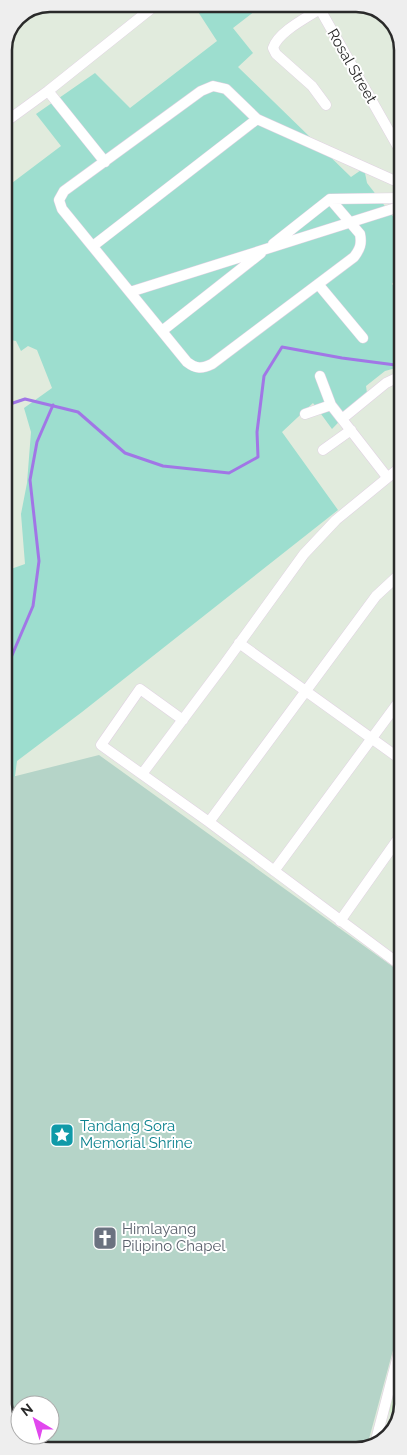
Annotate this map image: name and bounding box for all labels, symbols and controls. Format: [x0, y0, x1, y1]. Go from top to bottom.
street label: Rosal Street [323, 26, 381, 106]
place label: Tandang Sora Memorial Shrine [80, 1117, 193, 1152]
place icon: Tandang Sora Memorial Shrine [49, 1122, 75, 1148]
place label: Himlayang Pilipino Chapel [122, 1220, 226, 1255]
church icon: Himlayang Pilipino Chapel [92, 1225, 118, 1251]
north arrow [10, 1395, 60, 1445]
text: N [18, 1400, 36, 1419]

